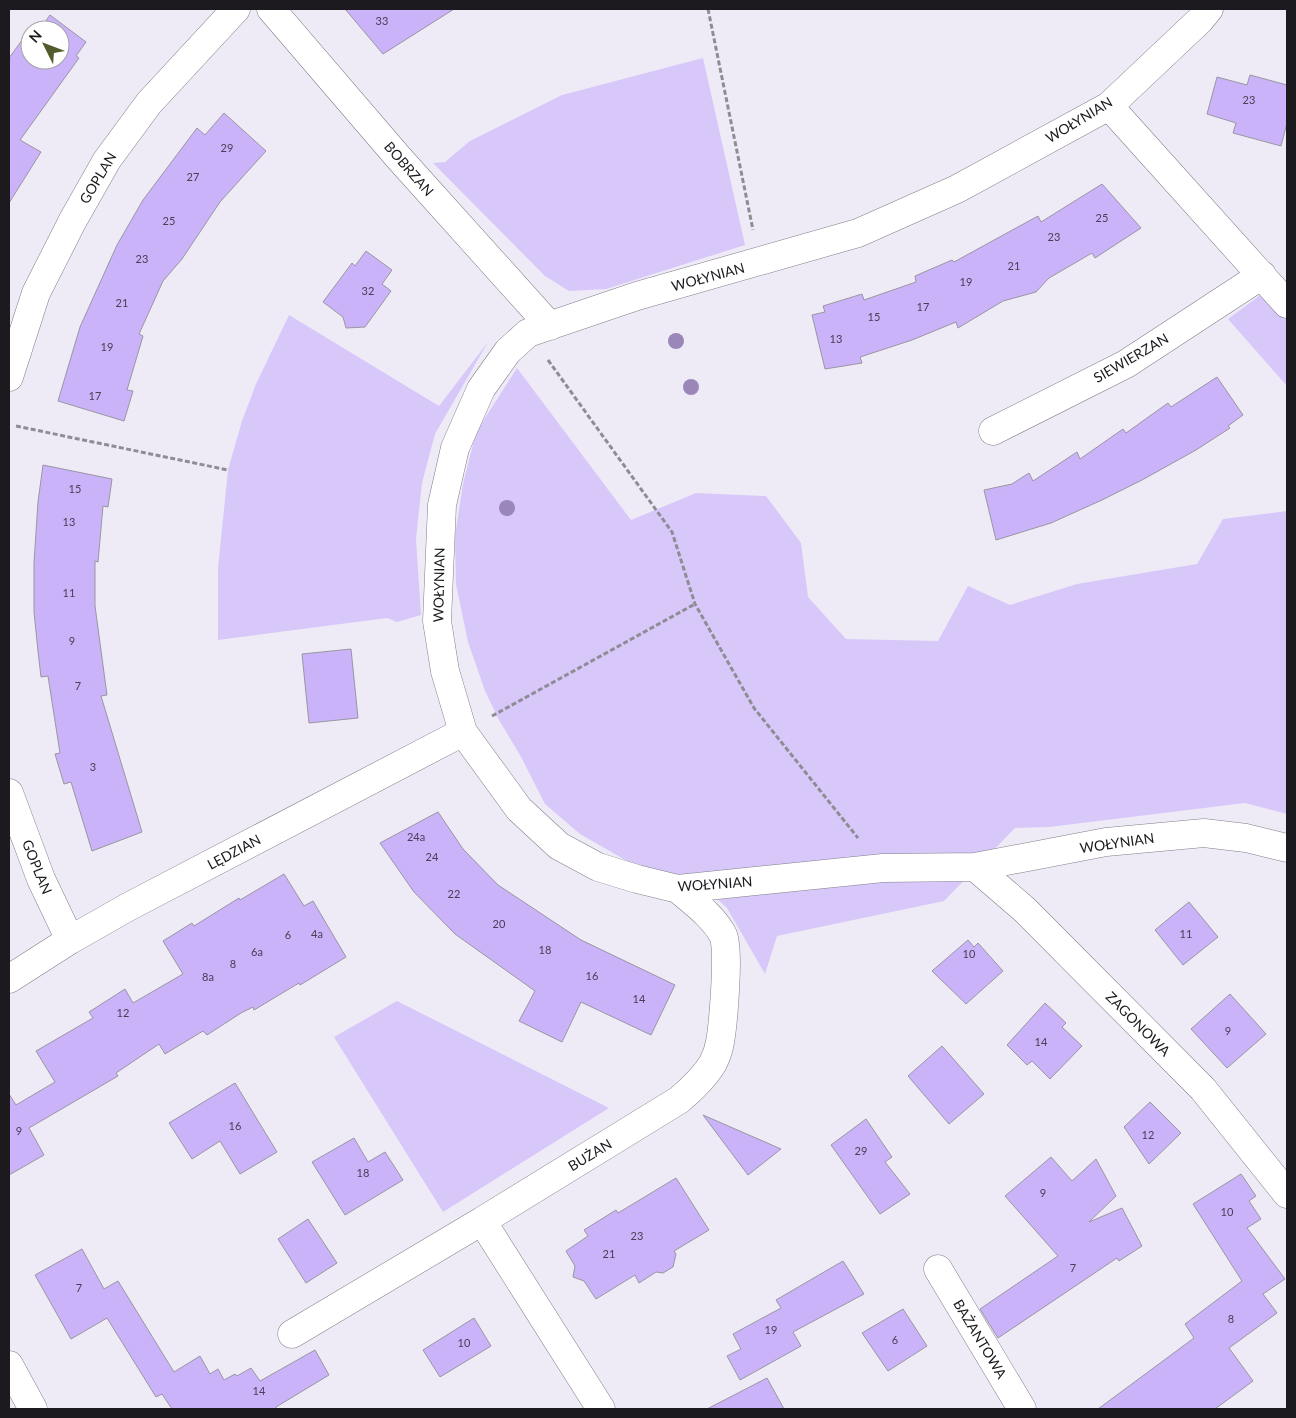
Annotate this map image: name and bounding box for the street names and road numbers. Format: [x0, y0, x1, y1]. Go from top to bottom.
street label: WOŁYNIAN [1042, 93, 1115, 146]
street label: BOBRZAN [381, 138, 438, 199]
street label: GOPLAN [76, 149, 120, 207]
street label: WOŁYNIAN [669, 259, 746, 294]
street label: SIEWIERZAN [1090, 329, 1171, 386]
street label: WOŁYNIAN [429, 547, 448, 623]
street label: WOŁYNIAN [1079, 829, 1155, 856]
street label: LĘDZIAN [204, 830, 263, 873]
street label: GOPLAN [19, 837, 56, 897]
street label: WOŁYNIAN [677, 872, 753, 895]
street label: ZAGONOWA [1103, 988, 1175, 1060]
street label: BUŻAN [565, 1135, 615, 1174]
street label: BAŻANTOWA [950, 1296, 1011, 1382]

